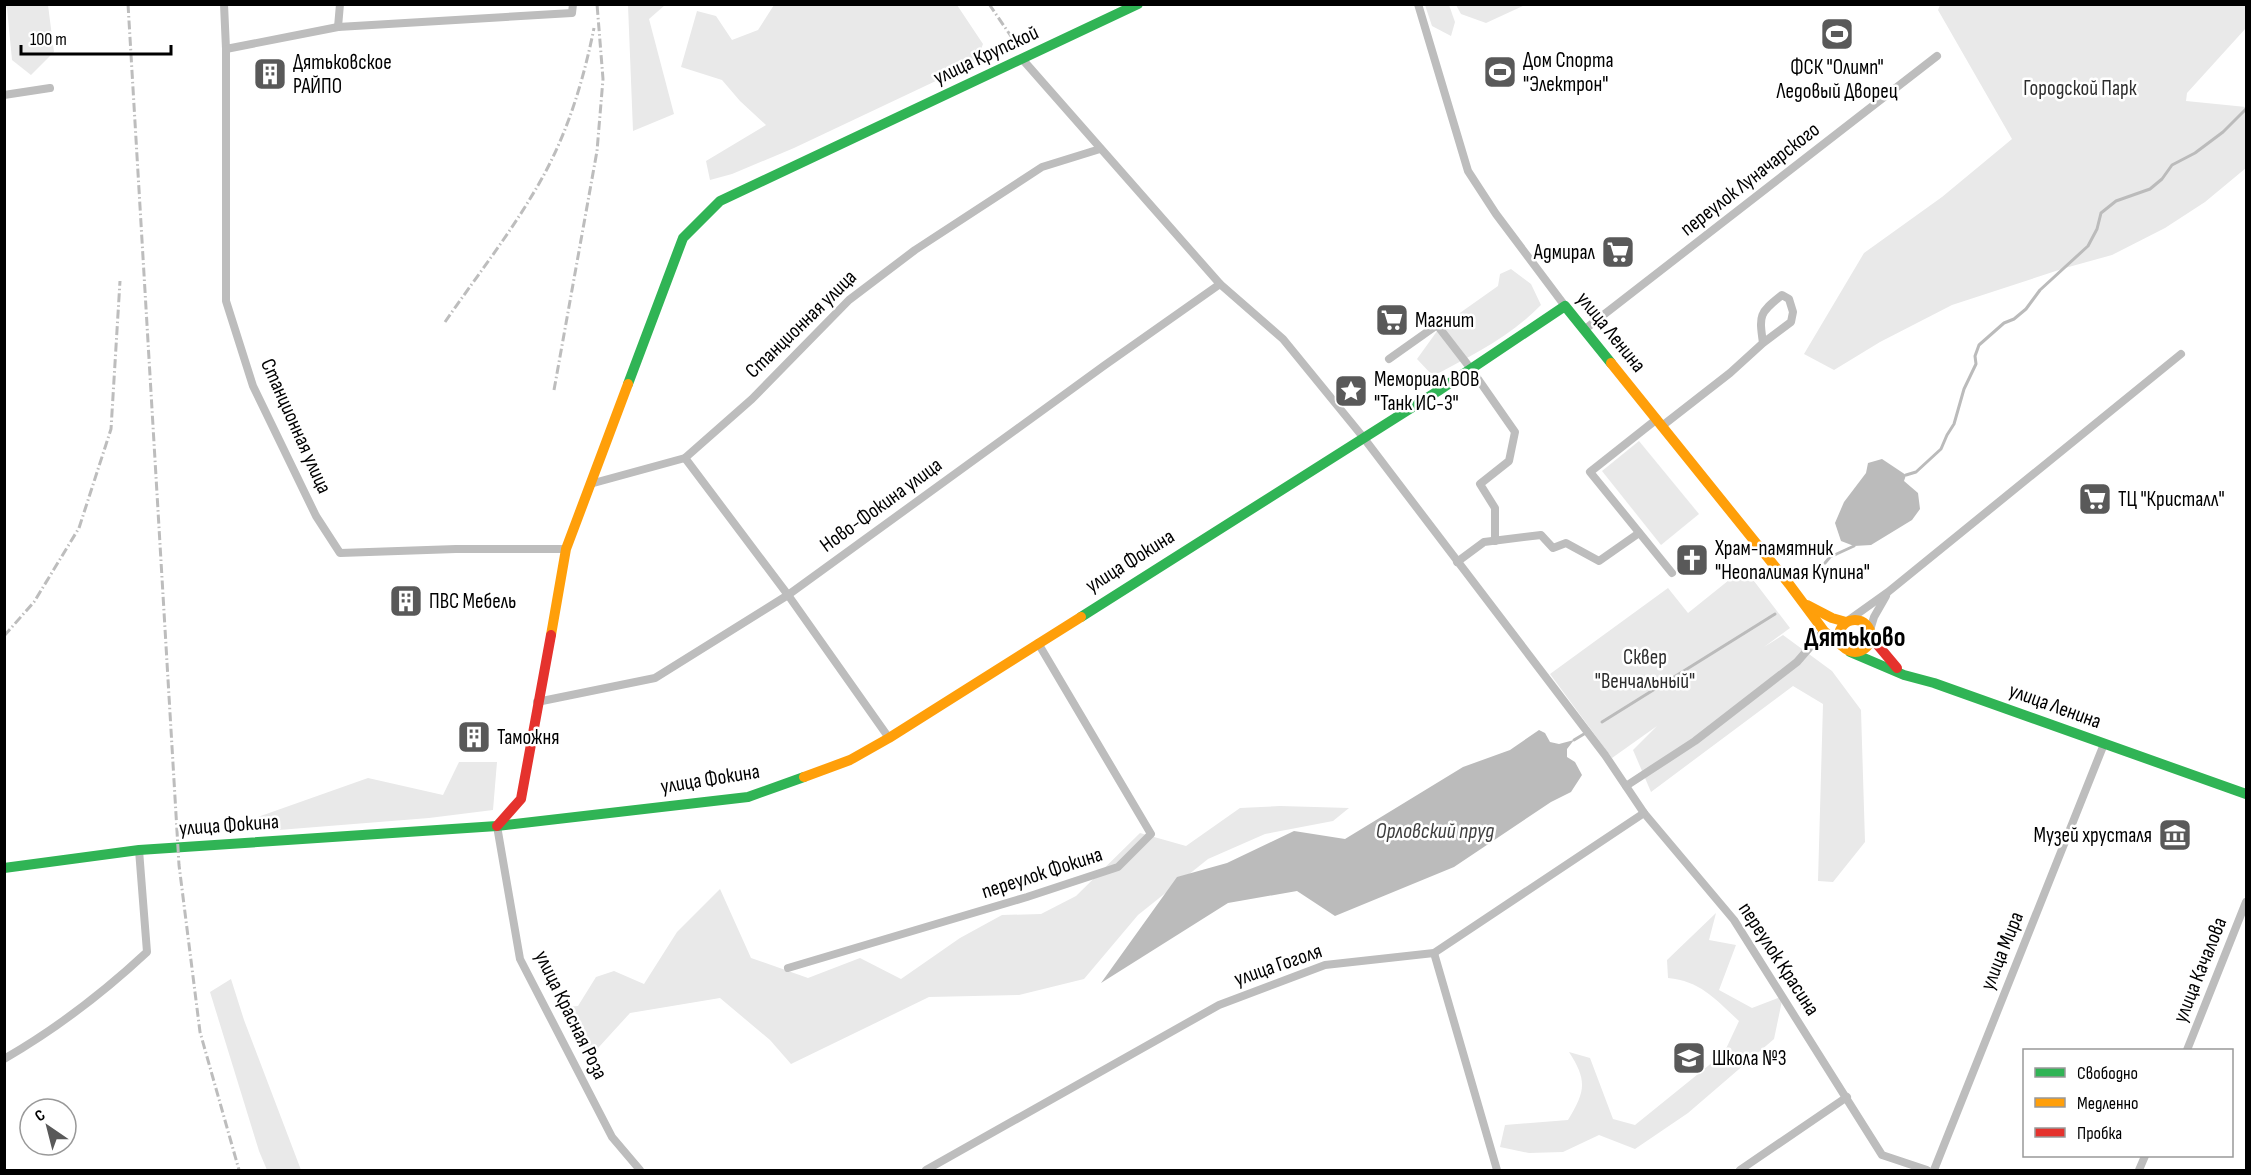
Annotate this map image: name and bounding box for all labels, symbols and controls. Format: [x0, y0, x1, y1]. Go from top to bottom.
sports icon: ФСК "Олимп" Ледовый Дворец [1819, 16, 1855, 52]
scale bar [21, 18, 171, 56]
street label: улица Крупской [930, 20, 1042, 90]
text: 100 m [30, 29, 67, 50]
place label: Дом Спорта "Электрон" [1523, 48, 1613, 97]
place label: Дятьковское РАЙПО [293, 50, 392, 99]
sports icon: Дом Спорта "Электрон" [1482, 54, 1518, 90]
place label: ФСК "Олимп" Ледовый Дворец [1775, 55, 1898, 104]
building icon: Дятьковское РАЙПО [252, 56, 288, 92]
park label: Городской Парк [2023, 76, 2137, 101]
street label: переулок Луначарского [1675, 117, 1825, 241]
supermarket icon: Адмирал [1600, 234, 1636, 270]
place label: Адмирал [1533, 240, 1596, 265]
street label: Станционная улица [740, 265, 862, 383]
street label: улица Ленина [1571, 287, 1651, 377]
supermarket icon: Магнит [1374, 302, 1410, 338]
place label: Магнит [1415, 308, 1474, 333]
street label: Станционная улица [255, 355, 337, 497]
place label: Мемориал ВОВ "Танк ИС-3" [1374, 367, 1479, 416]
place icon: Мемориал ВОВ "Танк ИС-3" [1333, 373, 1369, 409]
street label: Ново-Фокина улица [815, 452, 947, 558]
supermarket icon: ТЦ "Кристалл" [2077, 481, 2113, 517]
place label: ТЦ "Кристалл" [2118, 487, 2225, 512]
street label: улица Фокина [1081, 524, 1179, 598]
place label: Храм-памятник "Неопалимая Купина" [1714, 536, 1870, 585]
church icon: Храм-памятник "Неопалимая Купина" [1674, 542, 1710, 578]
building icon: ПВС Мебель [388, 583, 424, 619]
place label: ПВС Мебель [429, 589, 516, 614]
district label: Дятьково [1804, 622, 1906, 654]
park label: Сквер "Венчальный" [1595, 645, 1695, 694]
street label: улица Ленина [2005, 678, 2105, 734]
building icon: Таможня [456, 719, 492, 755]
place label: Таможня [497, 725, 559, 750]
street label: улица Фокина [659, 759, 761, 799]
street label: улица Фокина [178, 809, 280, 841]
museum icon: Музей хрусталя [2157, 817, 2193, 853]
water label: Орловский пруд [1376, 818, 1494, 845]
place label: Музей хрусталя [2034, 823, 2152, 848]
street label: переулок Фокина [978, 842, 1106, 904]
street label: переулок Красина [1733, 898, 1825, 1020]
street label: улица Мира [1975, 908, 2029, 994]
street label: улица Качалова [2168, 914, 2232, 1026]
street label: улица Гоголя [1231, 938, 1325, 992]
street label: улица Красная Роза [529, 946, 613, 1084]
school or university icon: Школа №3 [1671, 1040, 1707, 1076]
place label: Школа №3 [1712, 1046, 1787, 1071]
legend [2023, 1049, 2233, 1157]
text: Свободно [2077, 1063, 2138, 1084]
text: Медленно [2077, 1093, 2139, 1114]
north arrow [18, 1097, 78, 1157]
text: С [31, 1106, 49, 1126]
text: Пробка [2077, 1123, 2122, 1144]

